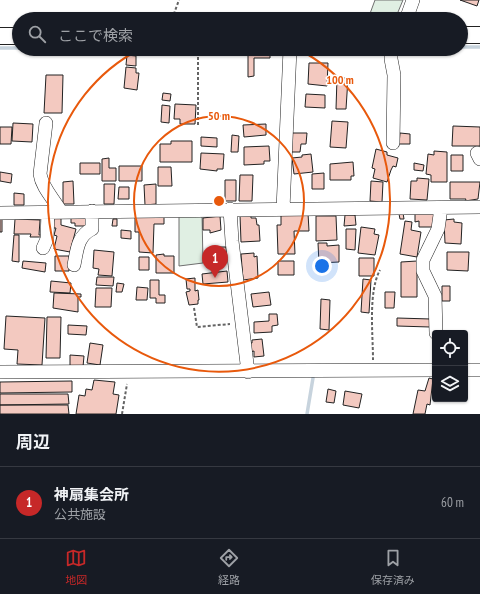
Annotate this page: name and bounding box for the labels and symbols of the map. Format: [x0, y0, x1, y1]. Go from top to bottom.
text: 100 m [326, 72, 354, 87]
text: 50 m [208, 108, 230, 123]
centre of rings [212, 194, 226, 208]
pin: 1 [202, 245, 228, 278]
your location [312, 256, 332, 276]

